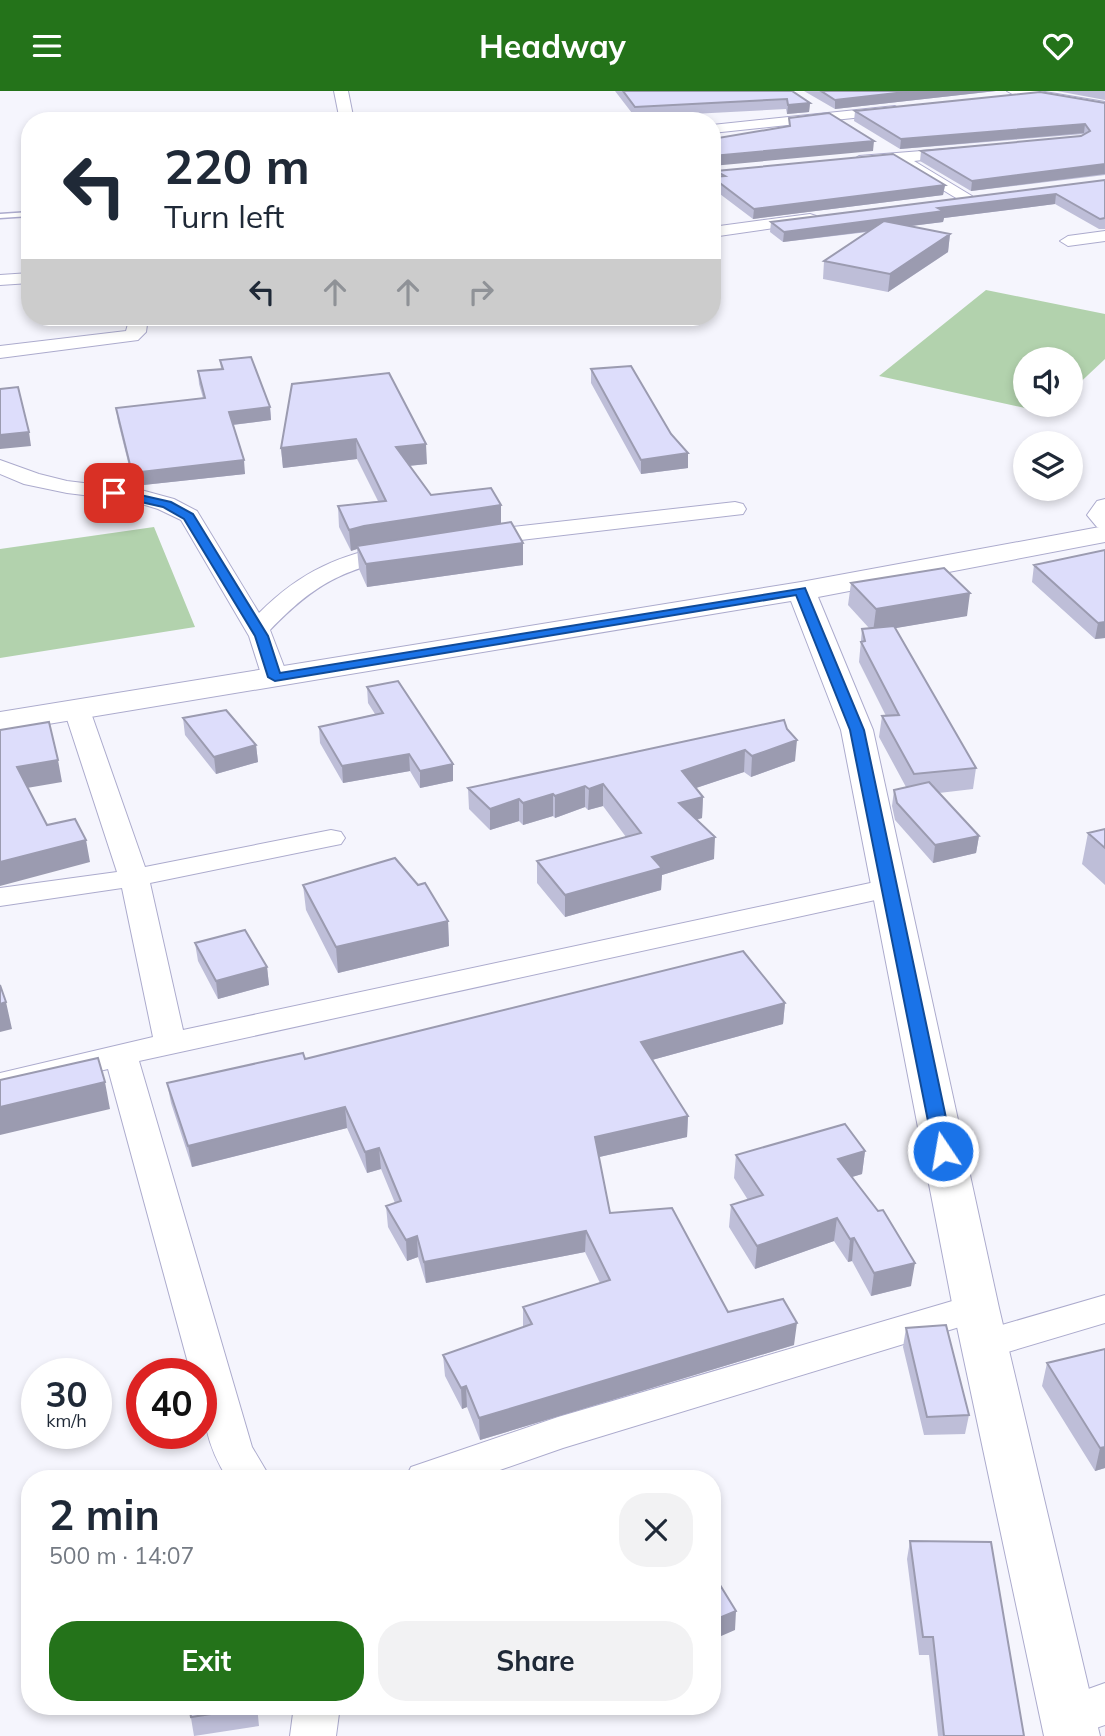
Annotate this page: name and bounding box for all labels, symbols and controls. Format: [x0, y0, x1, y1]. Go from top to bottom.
text: Headway [479, 26, 626, 66]
icon: menu [28, 27, 66, 65]
icon: heart [1039, 27, 1077, 65]
text: 220 m [164, 135, 310, 196]
icon: left [49, 140, 140, 231]
text: Turn left [164, 196, 284, 236]
icon: left [243, 273, 281, 311]
icon: ahead [316, 273, 354, 311]
icon: ahead [389, 273, 427, 311]
icon: right [462, 273, 500, 311]
map controls [1013, 347, 1083, 501]
button: sound [1013, 347, 1083, 417]
button: layers [1013, 431, 1083, 501]
pin [84, 463, 144, 523]
icon: arrive [95, 474, 133, 512]
position arrow [906, 1114, 980, 1188]
speed limit sign: 40 [126, 1358, 217, 1449]
text: 30 [45, 1372, 88, 1416]
text: km/h [46, 1409, 87, 1432]
text: 2 min [49, 1488, 160, 1541]
button: close [619, 1493, 693, 1567]
text: 500 m · 14:07 [49, 1541, 194, 1570]
button: Exit [49, 1621, 364, 1701]
button: Share [378, 1621, 693, 1701]

